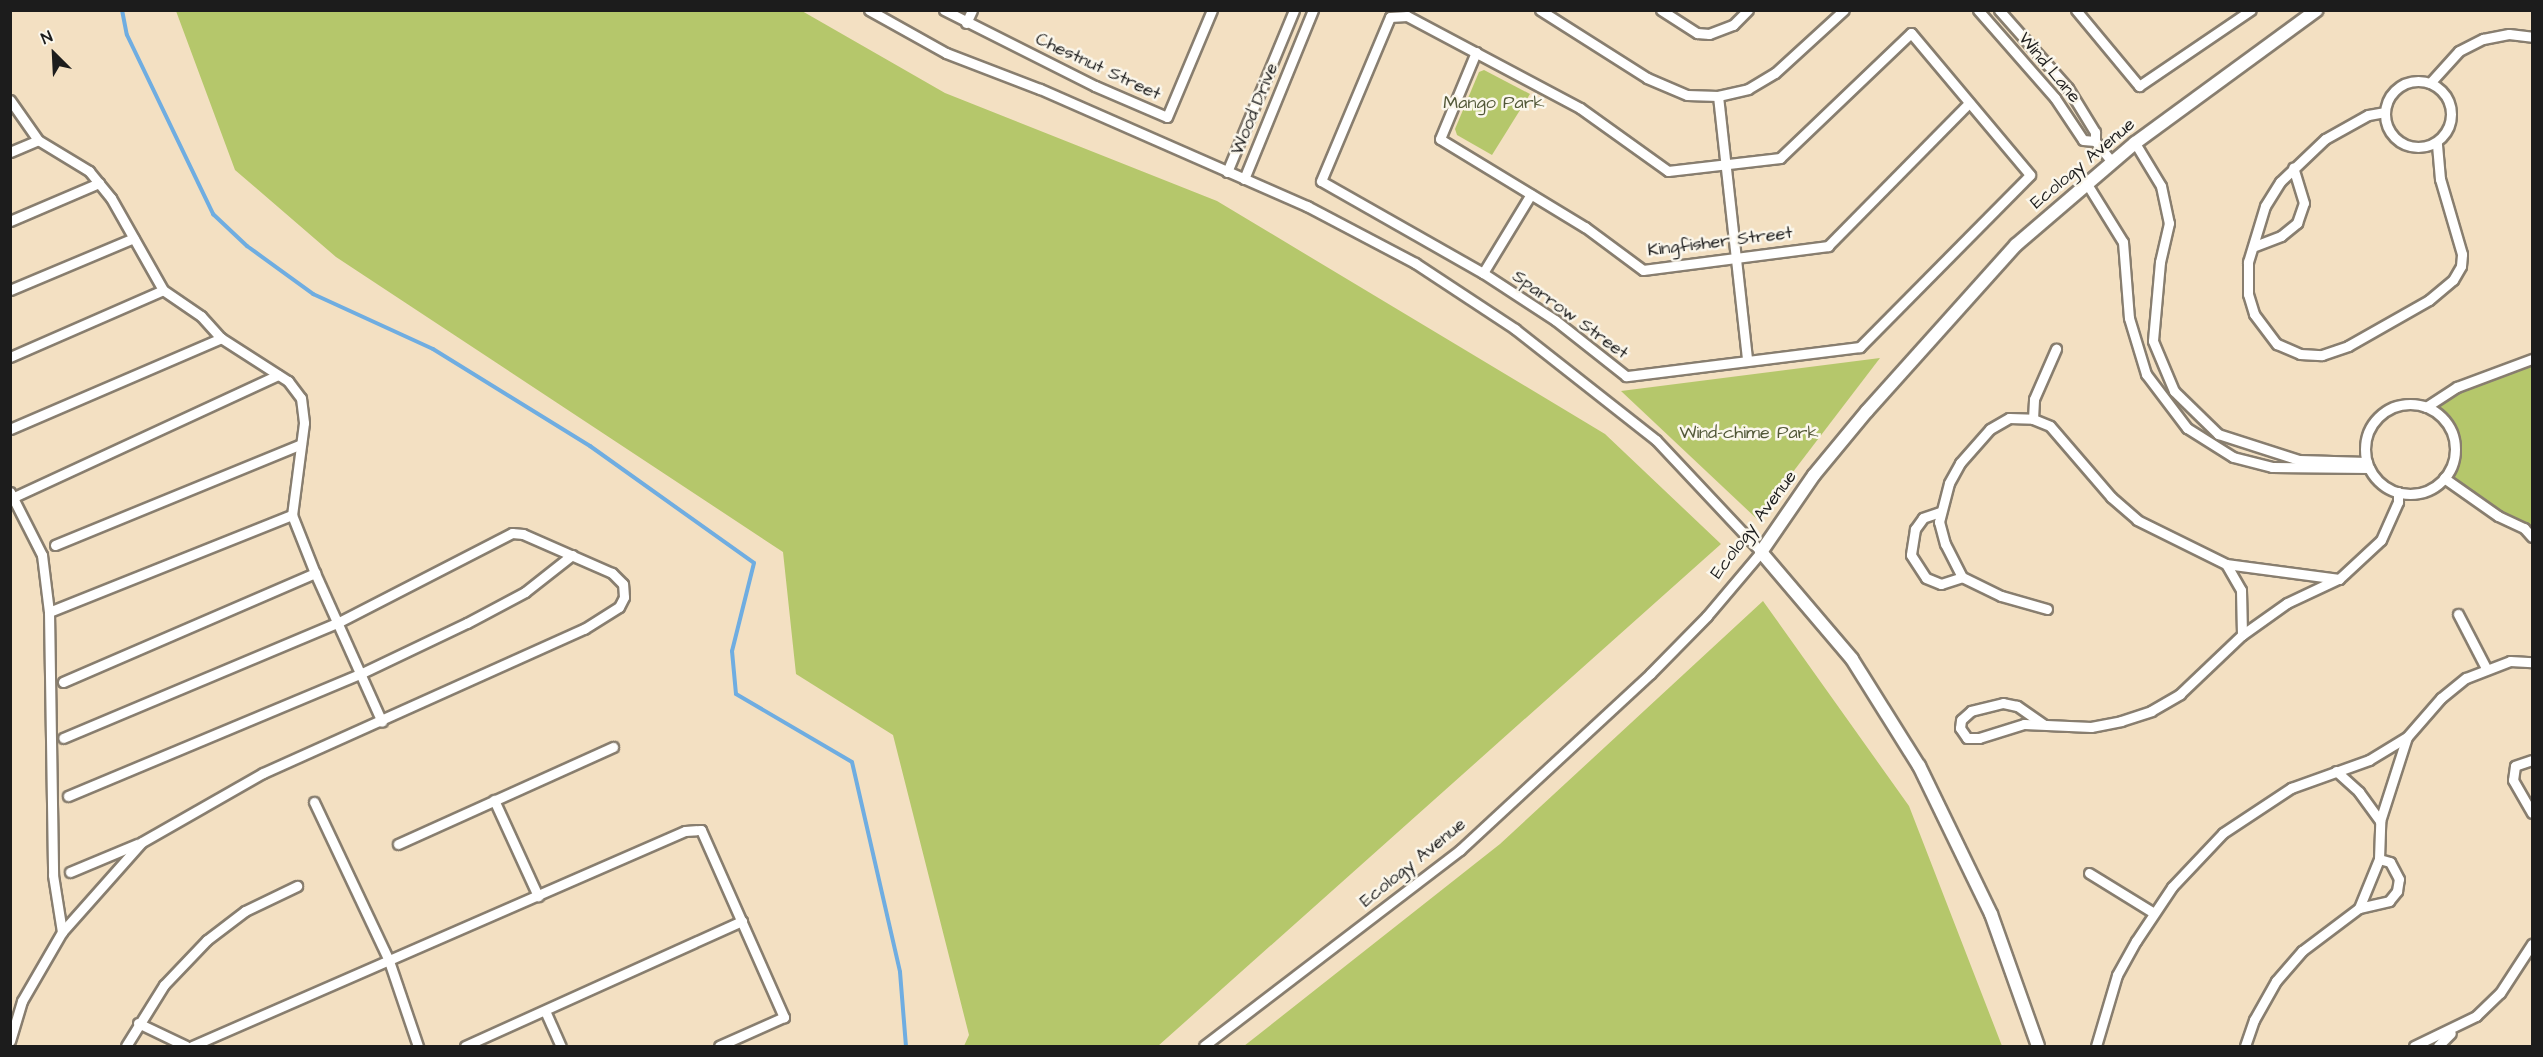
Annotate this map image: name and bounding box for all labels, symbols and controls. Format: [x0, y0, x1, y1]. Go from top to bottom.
north arrow [24, 24, 84, 84]
text: N [38, 25, 56, 50]
street label: Wind Lane [2013, 28, 2085, 108]
street label: Chestnut Street [1032, 29, 1164, 105]
street label: Wood Drive [1227, 60, 1283, 158]
park label: Mango Park [1443, 92, 1545, 114]
street label: Ecology Avenue [2026, 114, 2140, 214]
street label: Kingfisher Street [1646, 222, 1794, 262]
street label: Sparrow Street [1508, 266, 1632, 364]
park label: Wind-chime Park [1679, 422, 1819, 444]
street label: Ecology Avenue [1706, 467, 1802, 583]
street label: Ecology Avenue [1356, 814, 1470, 912]

